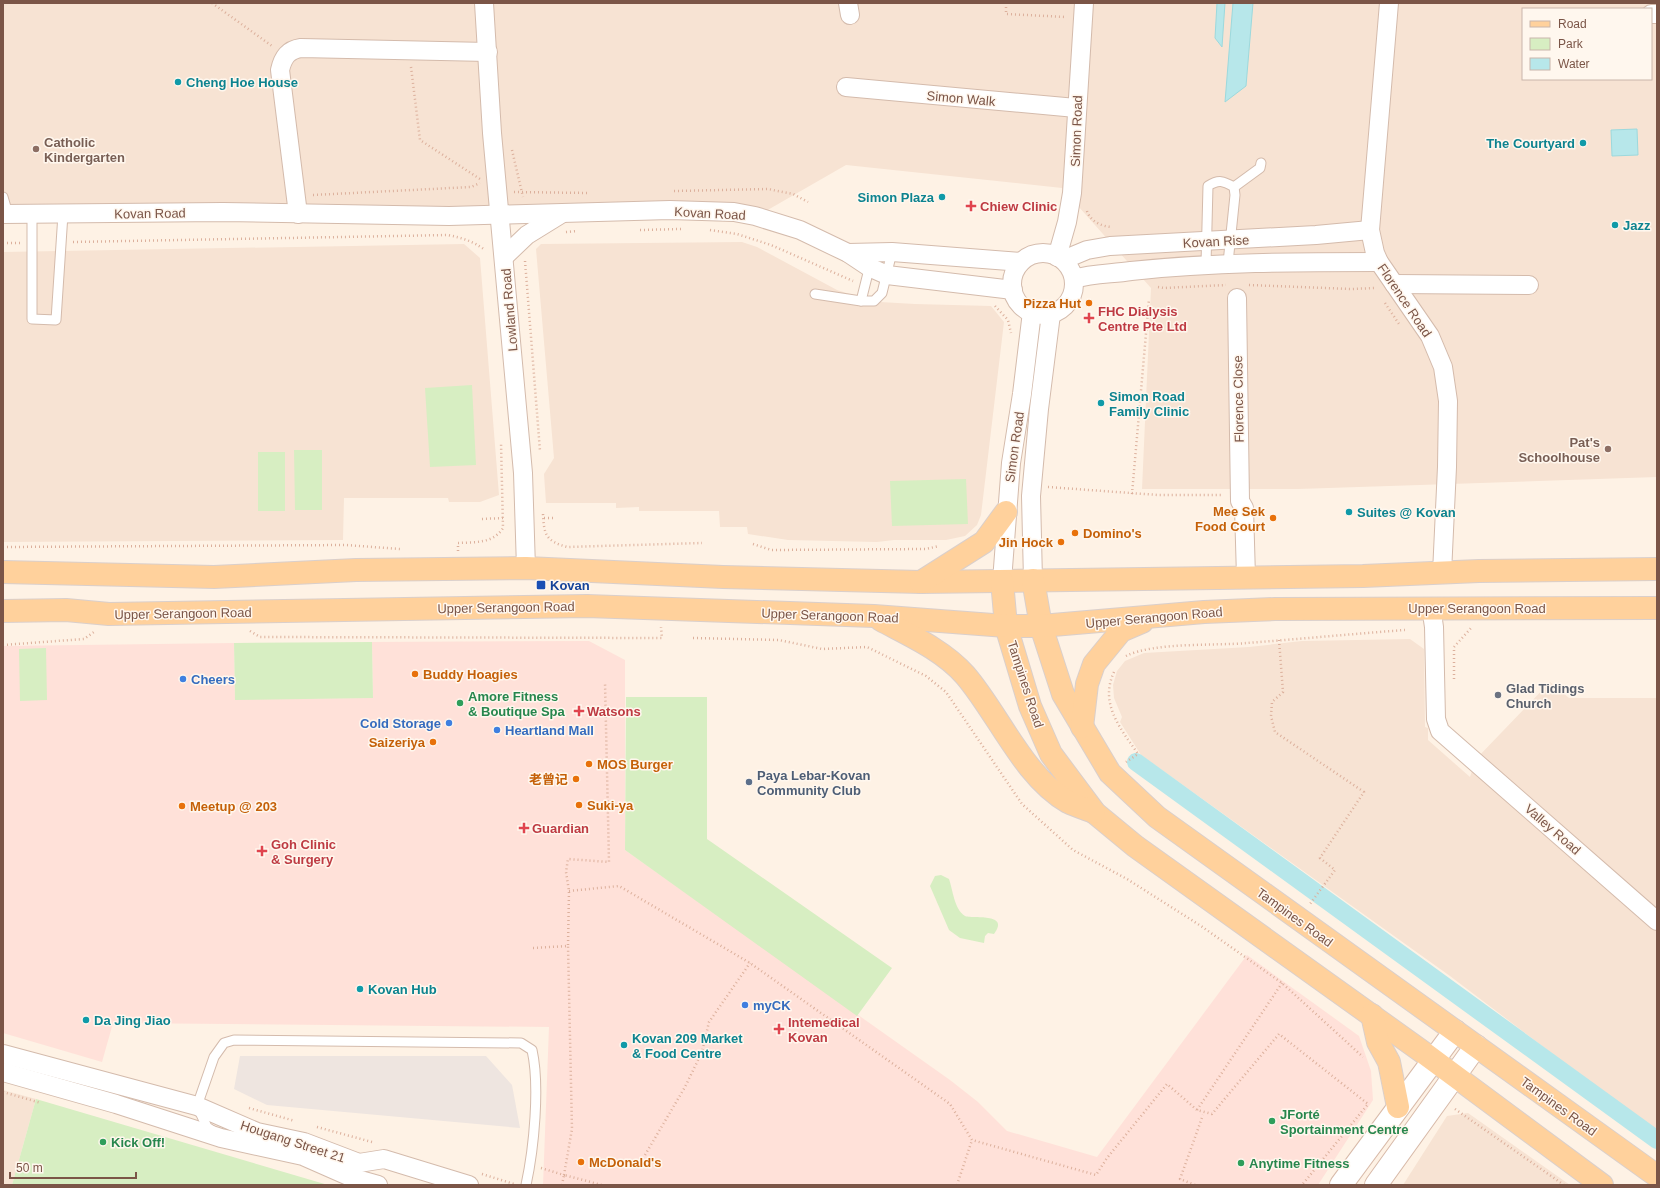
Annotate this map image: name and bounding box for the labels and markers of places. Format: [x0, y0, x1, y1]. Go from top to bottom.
place label: Cheng Hoe House [186, 75, 298, 90]
marker: Cheng Hoe House [173, 77, 183, 87]
place label: Catholic Kindergarten [44, 135, 125, 165]
place label: The Courtyard [1486, 136, 1575, 151]
marker: The Courtyard [1578, 138, 1588, 148]
marker: Catholic Kindergarten [31, 144, 41, 154]
place label: Simon Plaza [857, 190, 935, 205]
marker: Simon Plaza [937, 192, 947, 202]
place label: Chiew Clinic [980, 199, 1057, 214]
marker: Chiew Clinic [965, 200, 977, 212]
place label: Jazz [1623, 218, 1651, 233]
marker: Jazz [1610, 220, 1620, 230]
place label: Pizza Hut [1023, 296, 1082, 311]
marker: Pizza Hut [1084, 298, 1094, 308]
place label: FHC Dialysis Centre Pte Ltd [1098, 304, 1187, 334]
marker: FHC Dialysis Centre Pte Ltd [1083, 312, 1095, 324]
place label: Simon Road Family Clinic [1109, 389, 1189, 419]
marker: Simon Road Family Clinic [1096, 398, 1106, 408]
place label: Pat's Schoolhouse [1518, 435, 1600, 465]
marker: Pat's Schoolhouse [1603, 444, 1613, 454]
place label: Mee Sek Food Court [1195, 504, 1266, 534]
place label: Suites @ Kovan [1357, 505, 1456, 520]
marker: Suites @ Kovan [1344, 507, 1354, 517]
marker: Mee Sek Food Court [1268, 513, 1278, 523]
place label: Domino's [1083, 526, 1142, 541]
marker: Domino's [1070, 528, 1080, 538]
place label: Jin Hock [999, 535, 1054, 550]
marker: Jin Hock [1056, 537, 1066, 547]
place label: Kovan [550, 578, 590, 593]
marker: Kovan [535, 579, 547, 591]
place label: Buddy Hoagies [423, 667, 518, 682]
marker: Buddy Hoagies [410, 669, 420, 679]
place label: Cheers [191, 672, 235, 687]
marker: Cheers [178, 674, 188, 684]
place label: Glad Tidings Church [1506, 681, 1585, 711]
place label: Amore Fitness & Boutique Spa [468, 689, 566, 719]
marker: Glad Tidings Church [1493, 690, 1503, 700]
marker: Amore Fitness & Boutique Spa [455, 698, 465, 708]
place label: Watsons [587, 704, 641, 719]
marker: Watsons [574, 706, 584, 716]
place label: Cold Storage [360, 716, 441, 731]
marker: Cold Storage [444, 718, 454, 728]
place label: Heartland Mall [505, 723, 594, 738]
marker: Heartland Mall [492, 725, 502, 735]
place label: Saizeriya [369, 735, 426, 750]
marker: Saizeriya [428, 737, 438, 747]
place label: MOS Burger [597, 757, 673, 772]
marker: MOS Burger [584, 759, 594, 769]
place label: Paya Lebar-Kovan Community Club [757, 768, 870, 798]
place label: 老曾记 [529, 772, 568, 787]
marker: 老曾记 [571, 774, 581, 784]
marker: Paya Lebar-Kovan Community Club [744, 777, 754, 787]
place label: Suki-ya [587, 798, 634, 813]
place label: Meetup @ 203 [190, 799, 277, 814]
marker: Suki-ya [574, 800, 584, 810]
marker: Meetup @ 203 [177, 801, 187, 811]
place label: Guardian [532, 821, 589, 836]
marker: Guardian [519, 823, 529, 833]
place label: Goh Clinic & Surgery [271, 837, 336, 867]
marker: Goh Clinic & Surgery [256, 845, 268, 857]
place label: Kovan Hub [368, 982, 437, 997]
marker: Kovan Hub [355, 984, 365, 994]
place label: myCK [753, 998, 791, 1013]
marker: myCK [740, 1000, 750, 1010]
place label: Da Jing Jiao [94, 1013, 171, 1028]
marker: Da Jing Jiao [81, 1015, 91, 1025]
place label: Intemedical Kovan [788, 1015, 860, 1045]
marker: Intemedical Kovan [773, 1023, 785, 1035]
place label: Kovan 209 Market & Food Centre [632, 1031, 743, 1061]
marker: Kovan 209 Market & Food Centre [619, 1040, 629, 1050]
place label: JForté Sportainment Centre [1280, 1107, 1409, 1137]
marker: JForté Sportainment Centre [1267, 1116, 1277, 1126]
place label: Kick Off! [111, 1135, 165, 1150]
marker: Kick Off! [98, 1137, 108, 1147]
place label: McDonald's [589, 1155, 661, 1170]
place label: Anytime Fitness [1249, 1156, 1349, 1171]
marker: McDonald's [576, 1157, 586, 1167]
marker: Anytime Fitness [1236, 1158, 1246, 1168]

